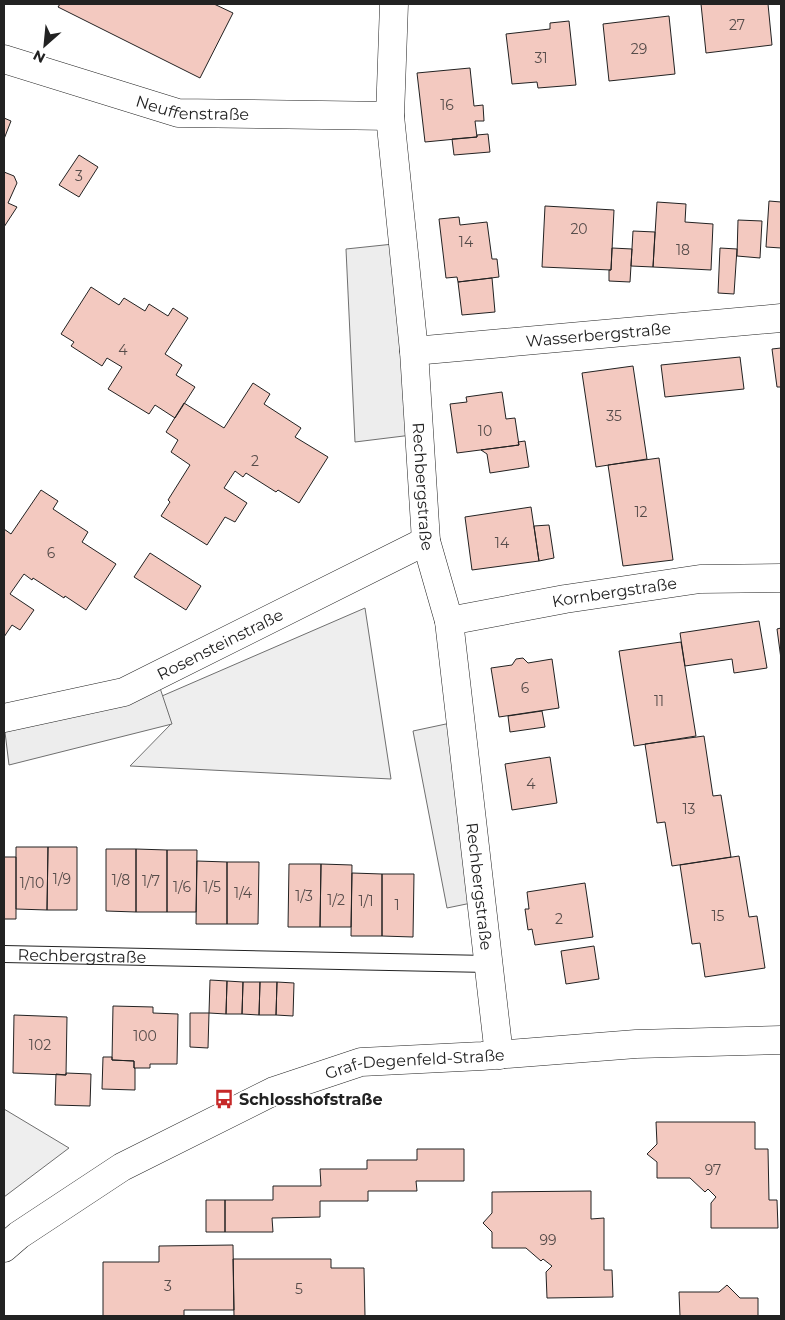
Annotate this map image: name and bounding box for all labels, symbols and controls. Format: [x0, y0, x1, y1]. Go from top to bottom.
house number: 27 [729, 16, 745, 34]
north arrow [20, 20, 70, 70]
house number: 29 [631, 40, 647, 58]
text: N [30, 46, 48, 67]
house number: 31 [535, 49, 547, 67]
street label: Neuffenstraße [133, 92, 249, 124]
house number: 16 [440, 96, 454, 114]
house number: 3 [75, 167, 83, 185]
house number: 20 [570, 220, 588, 238]
house number: 14 [459, 233, 474, 251]
house number: 18 [676, 241, 690, 259]
street label: Wasserbergstraße [525, 319, 672, 351]
house number: 4 [118, 341, 128, 359]
house number: 35 [606, 407, 622, 425]
street label: Rechbergstraße [409, 422, 437, 553]
house number: 10 [478, 422, 492, 440]
house number: 2 [251, 452, 259, 470]
house number: 12 [634, 503, 648, 521]
house number: 14 [495, 534, 510, 552]
house number: 6 [47, 544, 56, 562]
street label: Kornbergstraße [551, 574, 678, 611]
street label: Rosensteinstraße [154, 605, 286, 684]
house number: 6 [521, 679, 530, 697]
house number: 11 [654, 692, 664, 710]
house number: 4 [526, 775, 536, 793]
house number: 13 [683, 800, 696, 818]
street label: Rechbergstraße [462, 821, 496, 951]
house number: 1/9 [53, 870, 71, 888]
house number: 1/8 [112, 871, 130, 889]
house number: 1/7 [142, 872, 160, 890]
house number: 1/10 [20, 874, 44, 892]
house number: 1/6 [173, 878, 191, 896]
house number: 1/5 [203, 878, 221, 896]
house number: 1/4 [234, 884, 253, 902]
house number: 1/3 [295, 887, 313, 905]
house number: 1/2 [327, 891, 345, 909]
house number: 1/1 [358, 892, 374, 910]
house number: 1 [394, 896, 400, 914]
house number: 15 [712, 907, 725, 925]
house number: 2 [555, 910, 563, 928]
street label: Rechbergstraße [17, 945, 146, 967]
house number: 100 [133, 1027, 157, 1045]
house number: 102 [29, 1036, 51, 1054]
street label: Graf-Degenfeld-Straße [323, 1045, 505, 1083]
bus stop icon: Schlosshofstraße [213, 1088, 235, 1110]
place label: Schlosshofstraße [239, 1090, 383, 1109]
house number: 97 [705, 1161, 721, 1179]
house number: 99 [539, 1231, 557, 1249]
house number: 3 [164, 1277, 172, 1295]
house number: 5 [295, 1280, 303, 1298]

